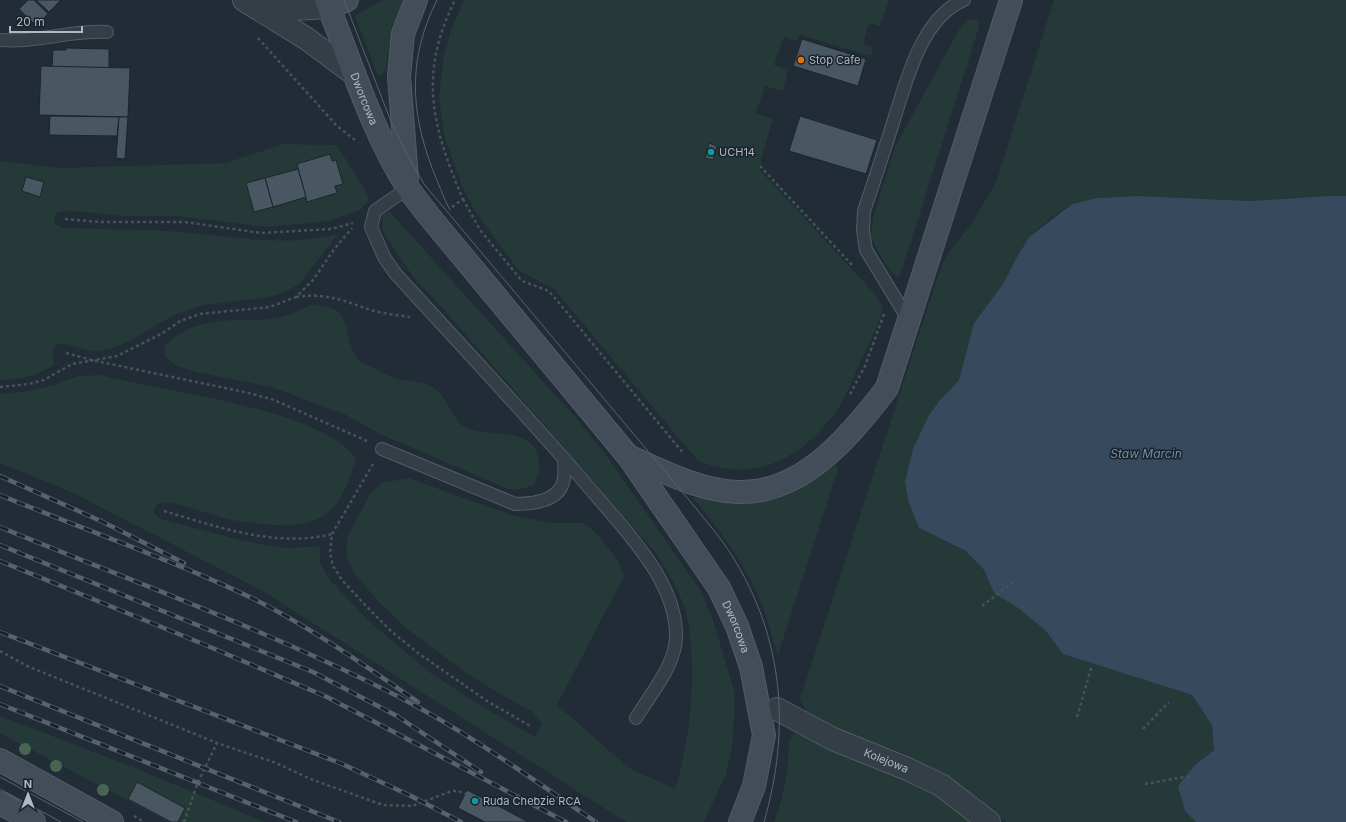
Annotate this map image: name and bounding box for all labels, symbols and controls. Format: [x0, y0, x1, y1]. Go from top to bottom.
scale bar [10, 8, 82, 34]
text: 20 m [16, 14, 45, 29]
place label: Stop Cafe [809, 53, 860, 67]
marker: Stop Cafe [796, 55, 806, 65]
street label: Dworcowa [347, 71, 381, 127]
place label: UCH14 [719, 145, 755, 159]
marker: UCH14 [706, 147, 716, 157]
water label: Staw Marcin [1110, 446, 1182, 461]
street label: Dworcowa [719, 598, 753, 655]
street label: Kolejowa [862, 745, 911, 776]
north arrow [8, 774, 48, 814]
text: N [24, 777, 32, 791]
place label: Ruda Chebzie RCA [483, 794, 581, 808]
marker: Ruda Chebzie RCA [470, 796, 480, 806]

